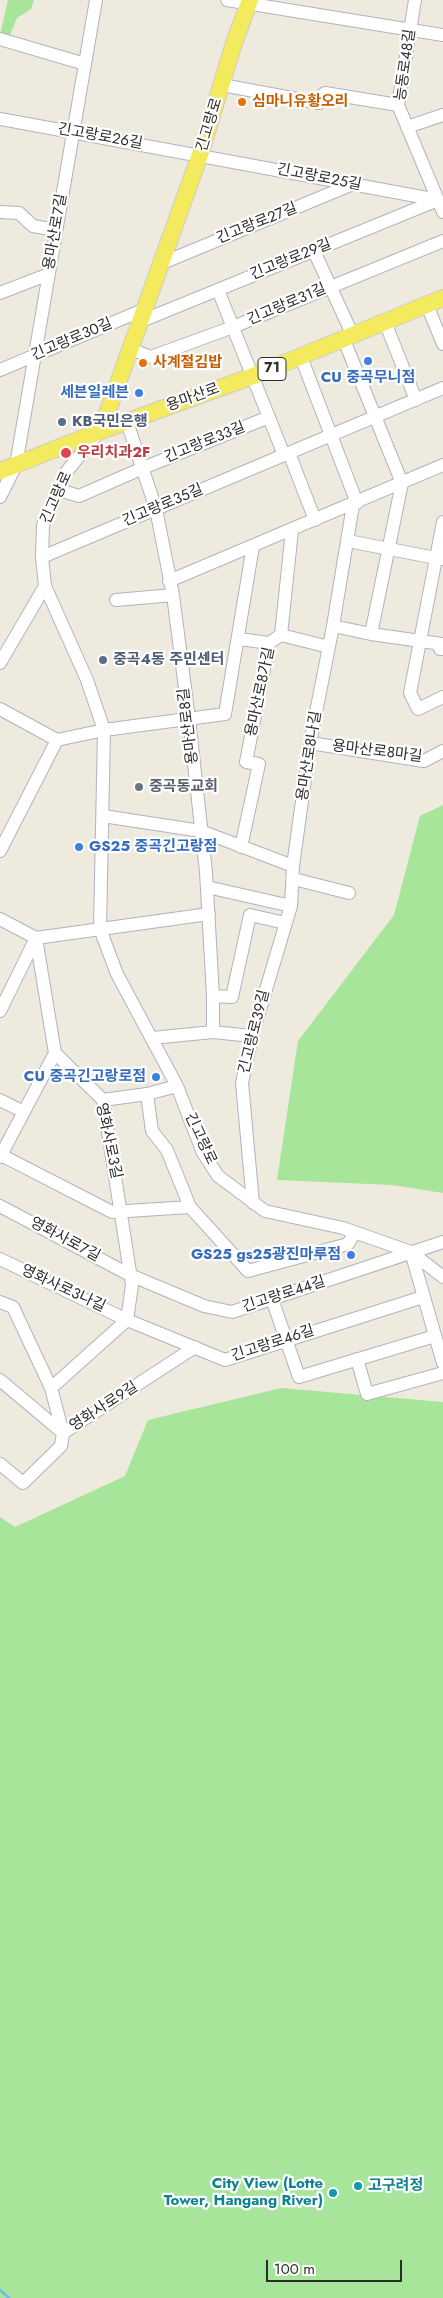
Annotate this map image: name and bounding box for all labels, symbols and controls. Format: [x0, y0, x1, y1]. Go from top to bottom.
street label: 능동로48길 [392, 28, 420, 102]
place label: 심마니유황오리 [252, 93, 349, 111]
street label: 긴고랑로 [193, 96, 227, 154]
marker: 심마니유황오리 [236, 96, 248, 108]
street label: 긴고랑로26길 [56, 121, 144, 153]
street label: 긴고랑로25길 [275, 161, 363, 195]
street label: 용마산로7길 [40, 193, 72, 271]
street label: 긴고랑로27길 [214, 200, 300, 248]
street label: 긴고랑로29길 [248, 236, 334, 284]
street label: 긴고랑로31길 [245, 280, 329, 330]
street label: 긴고랑로30길 [29, 315, 115, 365]
place label: 사계절김밥 [153, 354, 222, 372]
marker: CU 중곡무니점 [362, 355, 374, 367]
marker: 사계절김밥 [137, 357, 149, 369]
road number: 71 [258, 358, 286, 380]
place label: CU 중곡무니점 [321, 369, 415, 387]
street label: 용마산로 [164, 380, 222, 416]
place label: 세븐일레븐 [60, 384, 129, 402]
marker: 세븐일레븐 [133, 387, 145, 399]
place label: KB국민은행 [72, 413, 148, 431]
marker: KB국민은행 [56, 416, 68, 428]
street label: 긴고랑로33길 [162, 419, 248, 467]
place label: 우리치과2F [77, 444, 150, 462]
marker: 우리치과2F [59, 446, 73, 460]
street label: 긴고랑로 [38, 469, 76, 527]
street label: 긴고랑로35길 [120, 481, 206, 531]
street label: 용마산로8가길 [243, 646, 279, 738]
place label: 중곡4동 주민센터 [113, 651, 225, 669]
marker: 중곡4동 주민센터 [97, 654, 109, 666]
street label: 용마산로8길 [175, 687, 203, 765]
street label: 용마산로8나길 [294, 710, 326, 802]
street label: 용마산로8마길 [331, 738, 423, 766]
place label: 중곡동교회 [149, 778, 218, 796]
marker: 중곡동교회 [133, 781, 145, 793]
place label: GS25 중곡긴고랑점 [89, 838, 217, 856]
marker: GS25 중곡긴고랑점 [73, 841, 85, 853]
street label: 긴고랑로39길 [236, 988, 274, 1076]
place label: CU 중곡긴고랑로점 [24, 1068, 146, 1086]
marker: CU 중곡긴고랑로점 [150, 1071, 162, 1083]
street label: 영화사로3길 [91, 1101, 125, 1181]
street label: 긴고랑로 [180, 1110, 220, 1168]
street label: 영화사로7길 [27, 1214, 103, 1266]
place label: GS25 gs25광진마루점 [191, 1246, 341, 1264]
marker: GS25 gs25광진마루점 [345, 1249, 357, 1261]
street label: 영화사로3나길 [18, 1262, 108, 1316]
street label: 긴고랑로44길 [240, 1273, 328, 1317]
street label: 긴고랑로46길 [229, 1322, 317, 1366]
street label: 영화사로9길 [67, 1378, 141, 1436]
place label: City View (Lotte Tower, Hangang River) [164, 2175, 323, 2210]
place label: 고구려정 [368, 2177, 423, 2195]
marker: 고구려정 [352, 2180, 364, 2192]
marker: City View (Lotte Tower, Hangang River) [327, 2187, 339, 2199]
scale bar [268, 2250, 404, 2282]
text: 100 m [274, 2258, 315, 2280]

